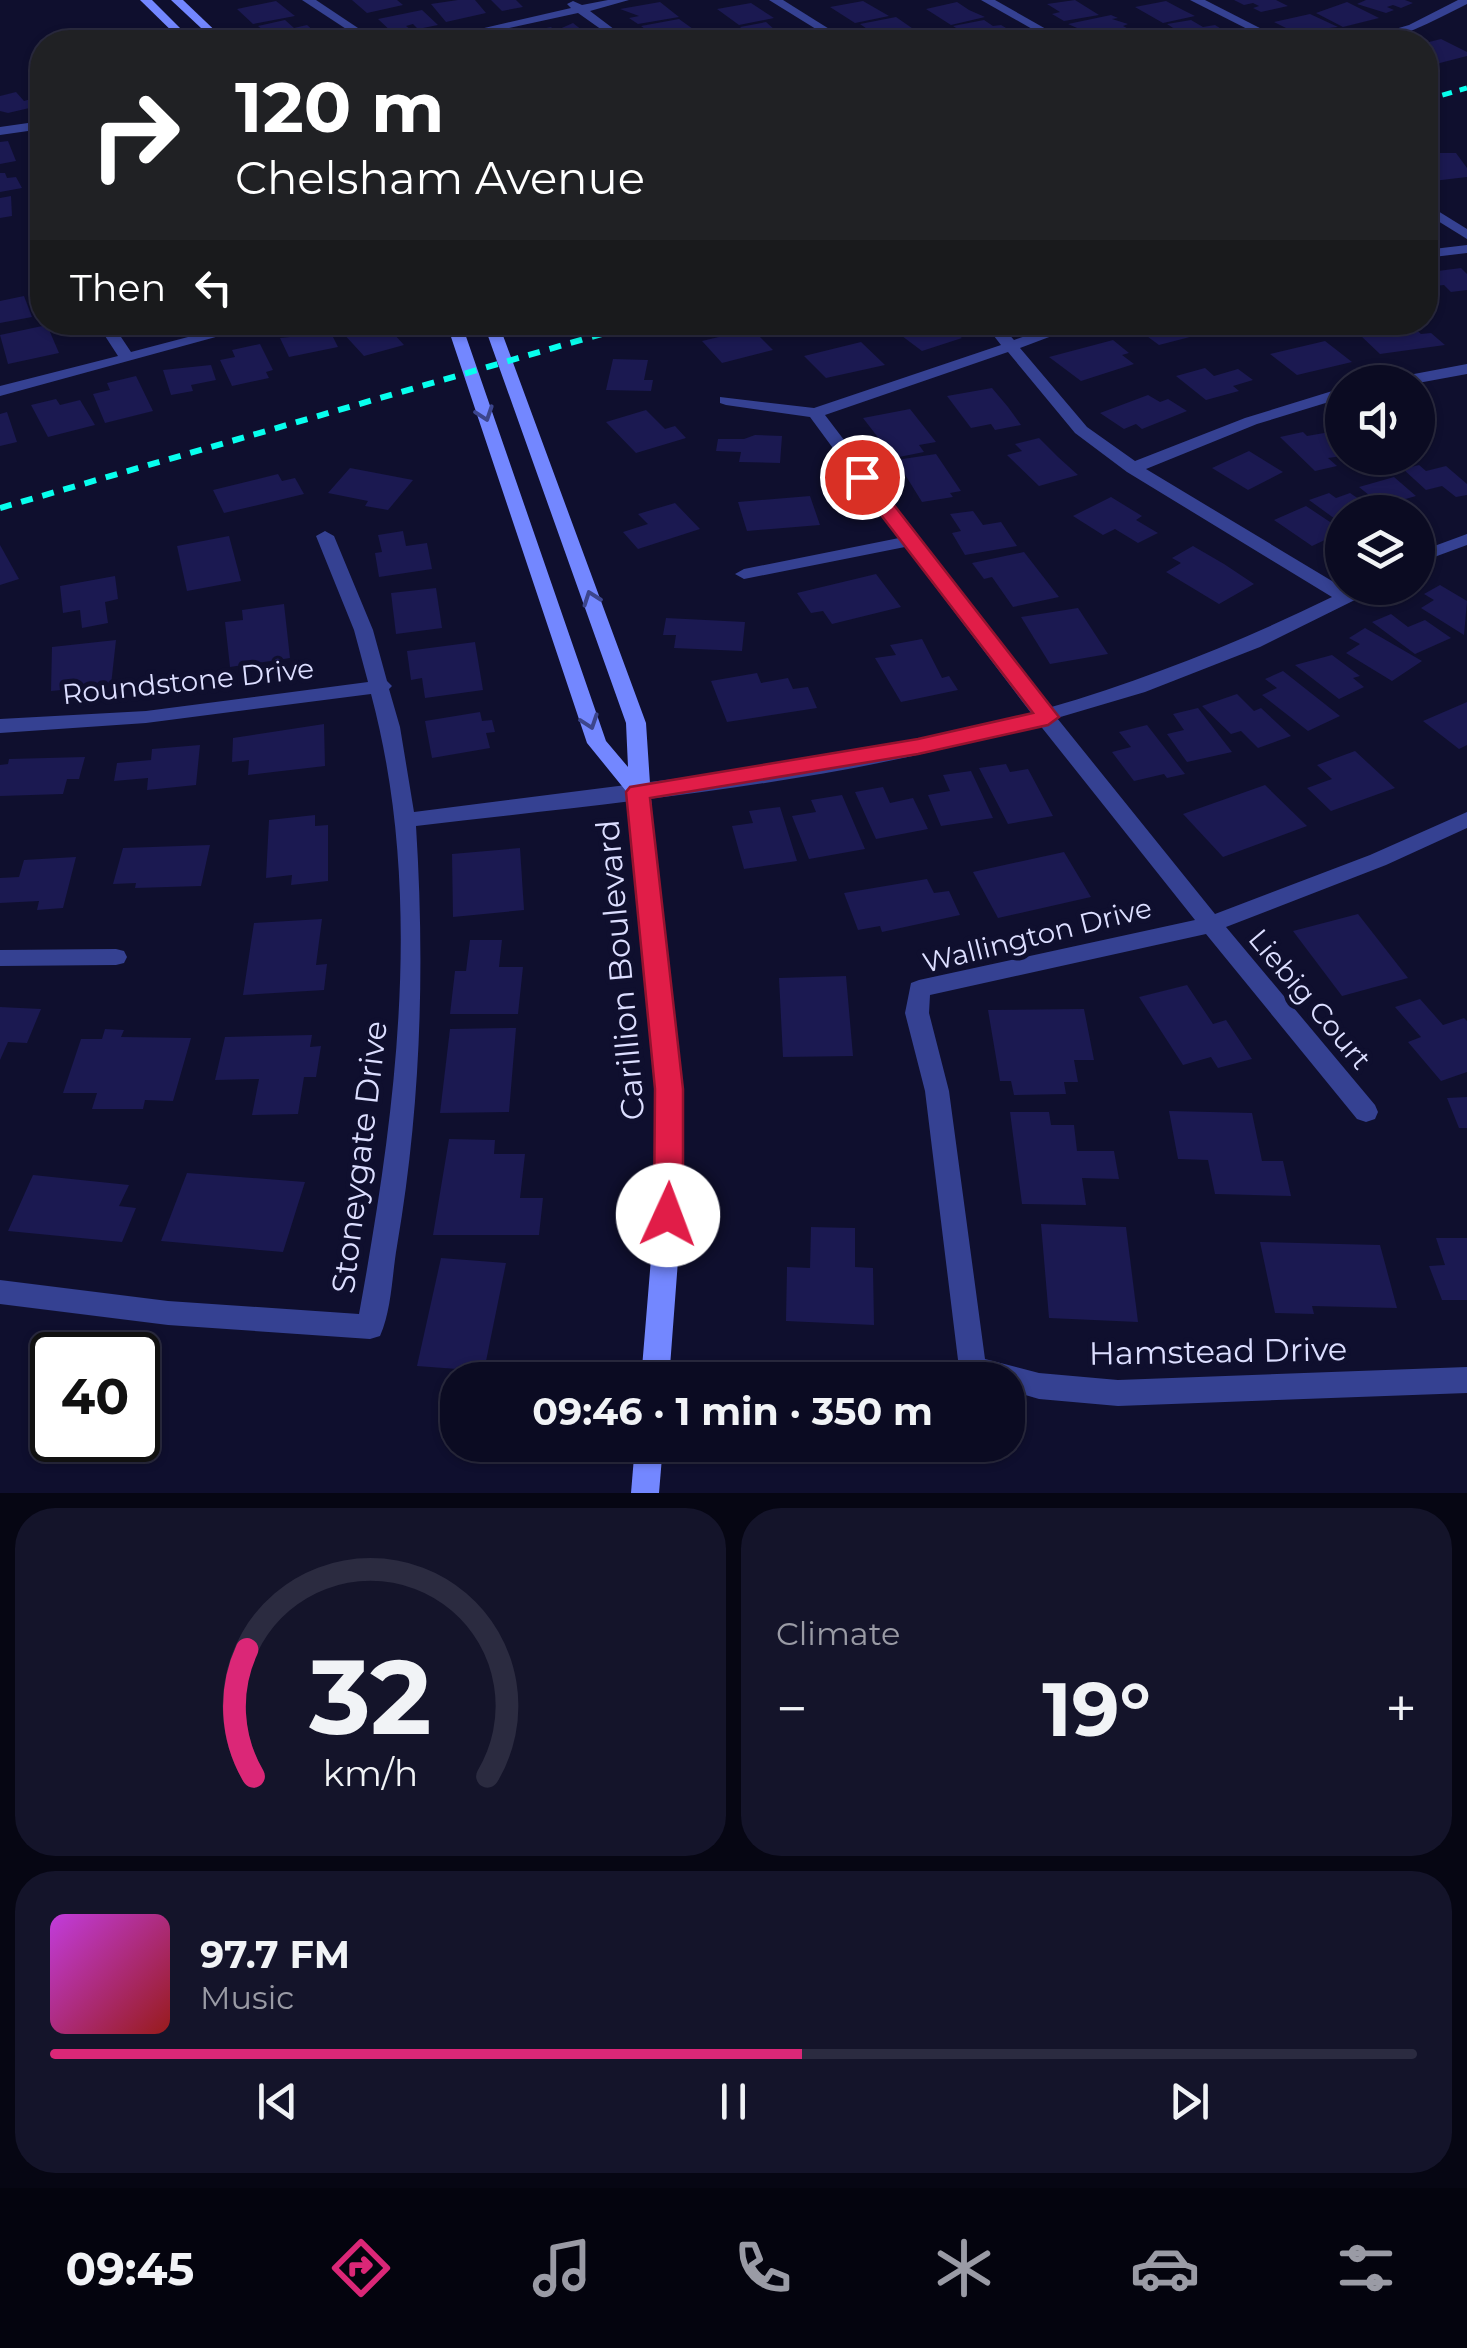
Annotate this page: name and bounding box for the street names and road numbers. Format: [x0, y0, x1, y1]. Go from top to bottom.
street label: Roundstone Drive [60, 651, 316, 711]
street label: Carillion Boulevard [587, 818, 653, 1122]
street label: Wallington Drive [919, 890, 1155, 980]
street label: Liebig Court [1242, 922, 1378, 1076]
street label: Stoneygate Drive [323, 1018, 395, 1296]
street label: Hamstead Drive [1088, 1329, 1348, 1373]

